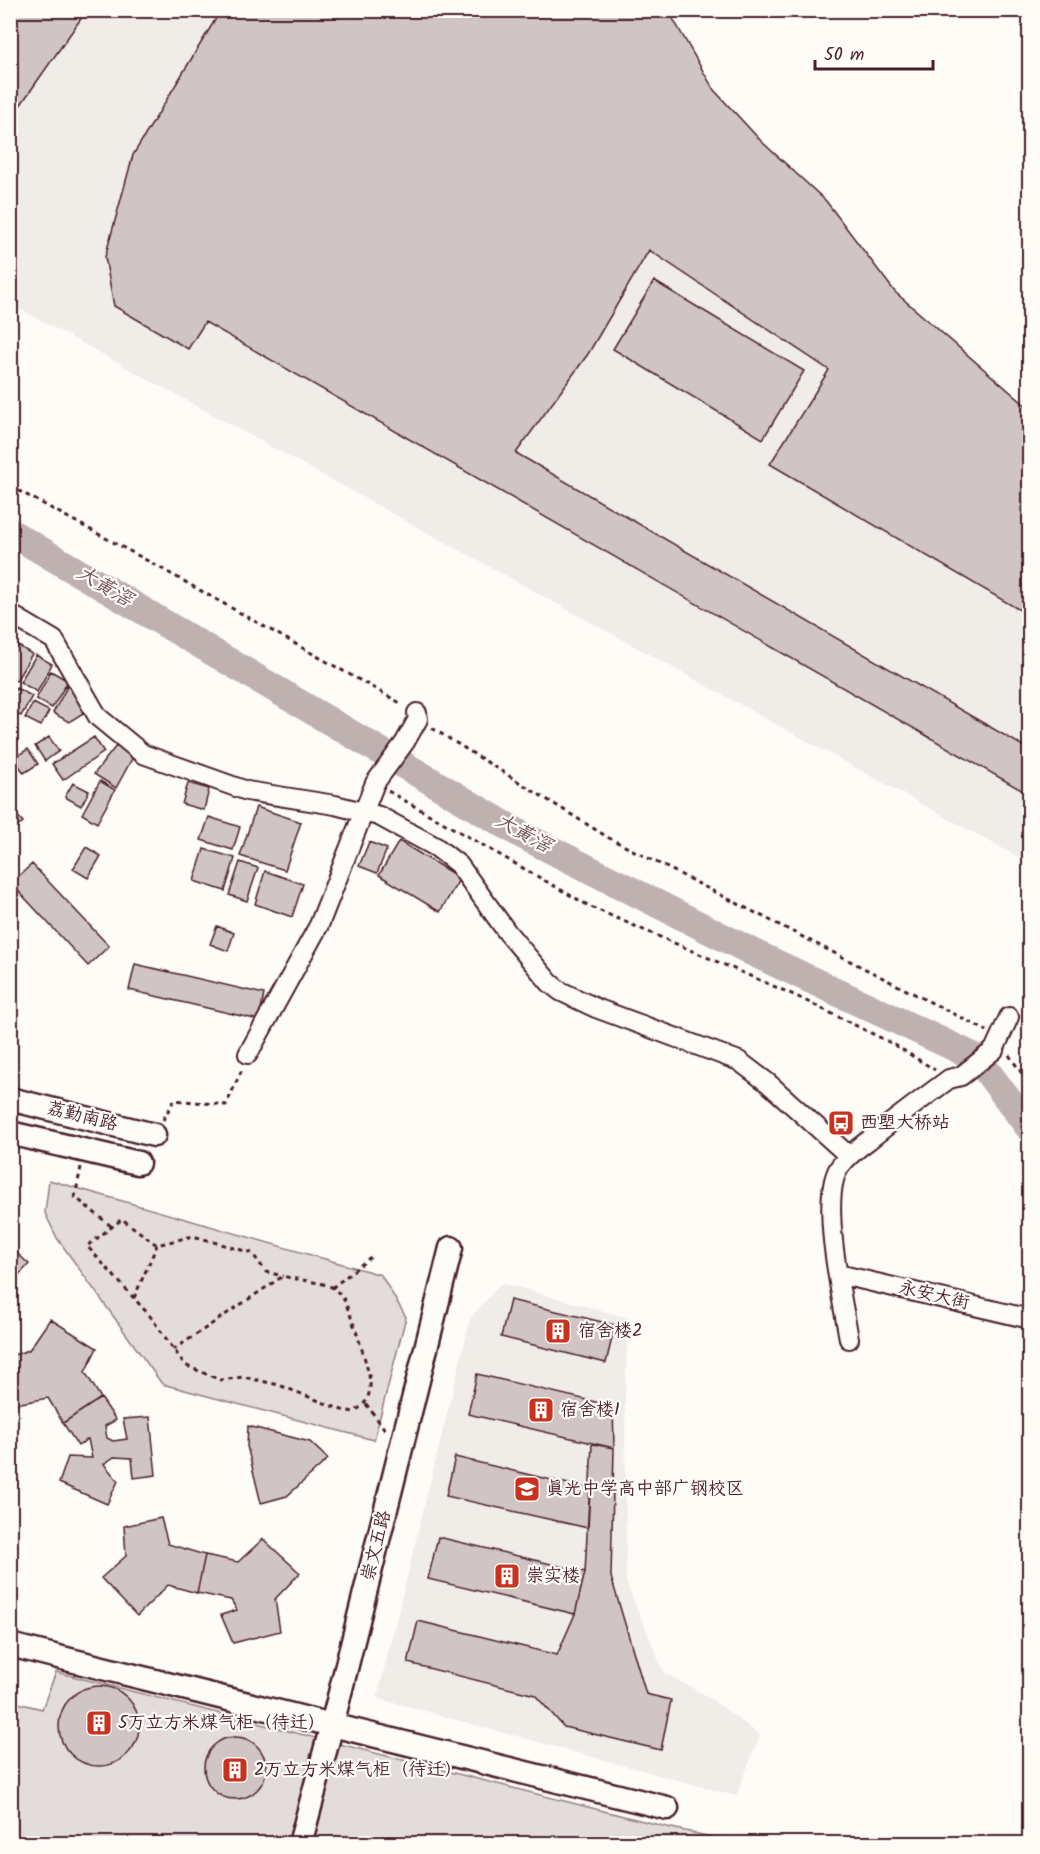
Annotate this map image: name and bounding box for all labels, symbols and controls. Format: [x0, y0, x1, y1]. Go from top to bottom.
scale bar [815, 33, 934, 71]
text: 50 m [824, 41, 864, 70]
water label: 大黄滘 [70, 558, 141, 618]
water label: 大黄滘 [489, 805, 560, 864]
street label: 荔勤南路 [44, 1094, 120, 1140]
bus stop icon: 西塱大桥站 [826, 1108, 856, 1138]
place label: 西塱大桥站 [860, 1109, 950, 1138]
street label: 永安大街 [896, 1274, 972, 1318]
building icon: 宿舍楼2 [543, 1316, 573, 1346]
place label: 宿舍楼2 [578, 1317, 642, 1346]
building icon: 宿舍楼1 [526, 1395, 556, 1425]
place label: 宿舍楼1 [560, 1396, 620, 1425]
school or university icon: 真光中学高中部广钢校区 [512, 1474, 542, 1504]
place label: 真光中学高中部广钢校区 [546, 1475, 744, 1504]
street label: 崇文五路 [354, 1508, 400, 1584]
building icon: 崇实楼 [492, 1561, 522, 1591]
place label: 崇实楼 [526, 1562, 580, 1591]
building icon: 5万立方米煤气柜（待迁） [84, 1708, 114, 1738]
place label: 5万立方米煤气柜（待迁） [118, 1709, 326, 1738]
building icon: 2万立方米煤气柜（待迁） [220, 1755, 250, 1785]
place label: 2万立方米煤气柜（待迁） [254, 1756, 462, 1785]

